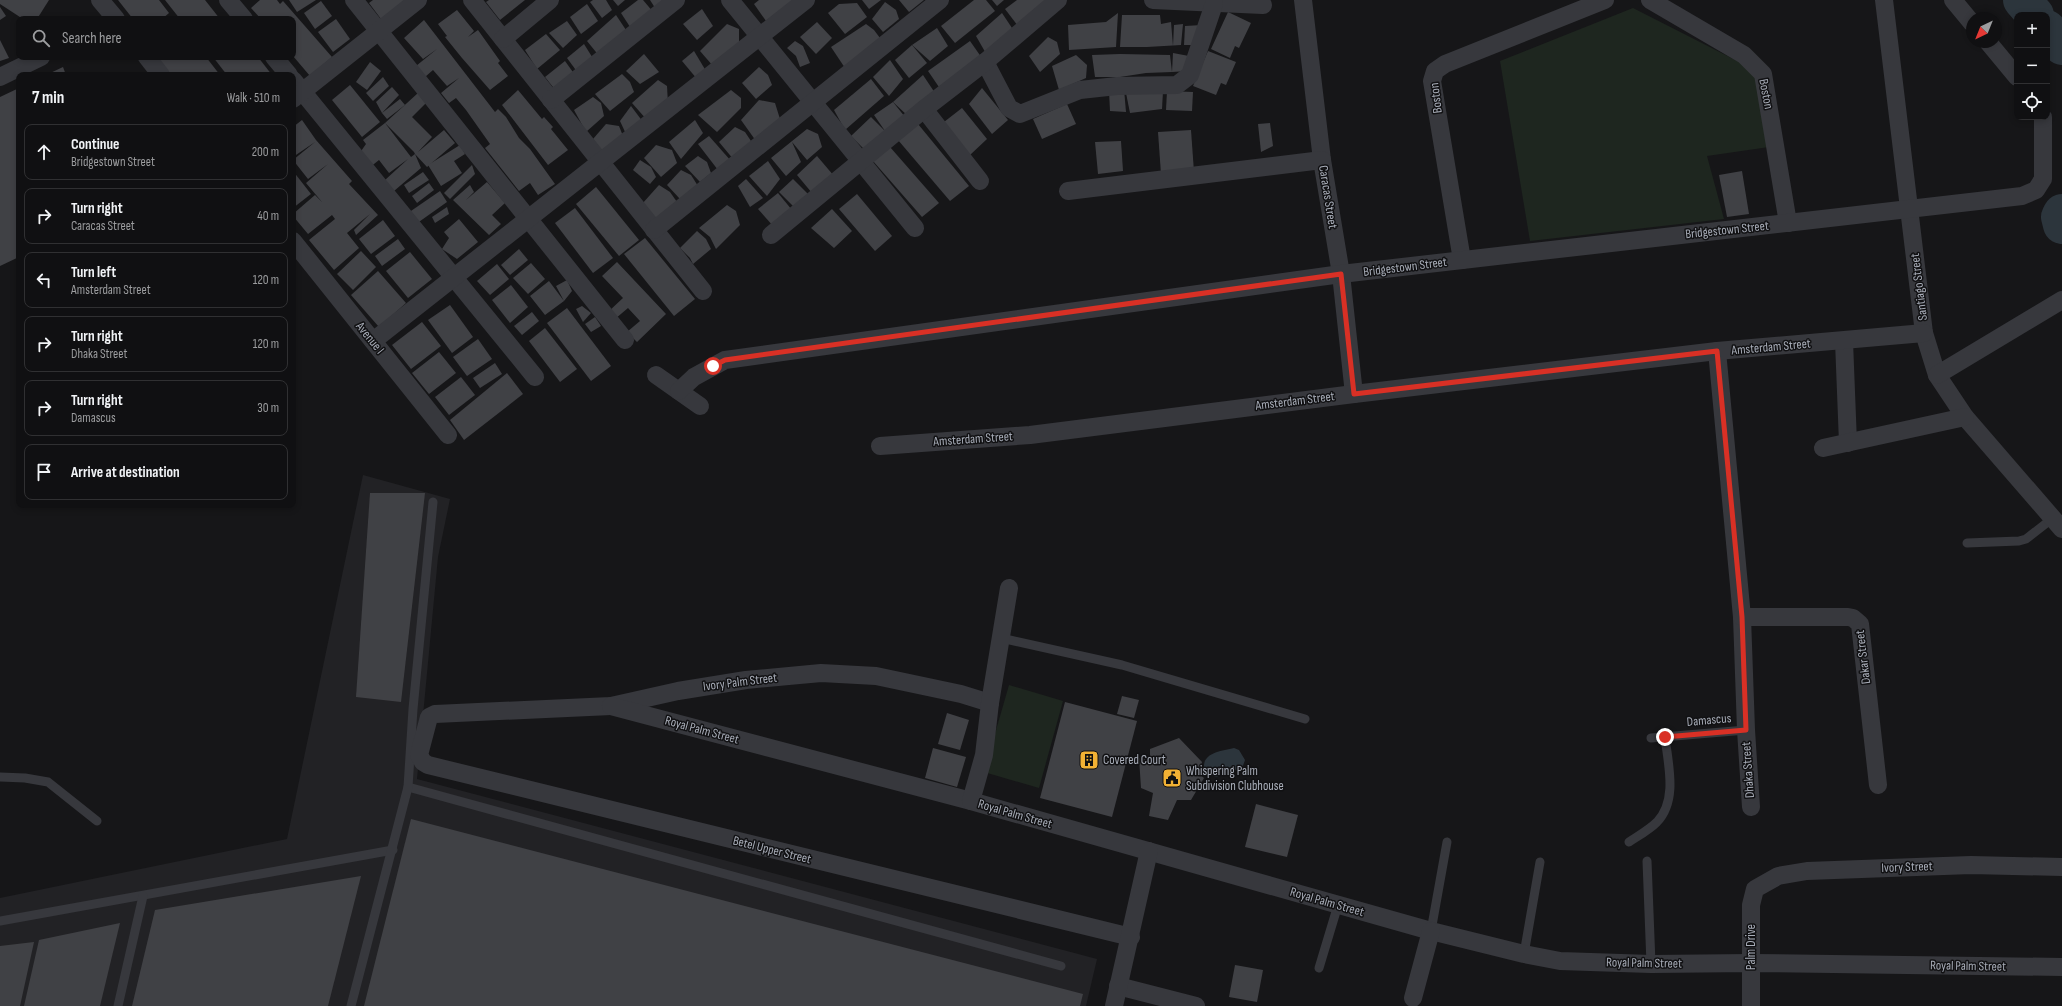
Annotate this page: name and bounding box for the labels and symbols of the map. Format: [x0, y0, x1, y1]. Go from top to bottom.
north arrow [1966, 12, 2002, 48]
street label: Boston [1755, 77, 1777, 111]
street label: Boston [1426, 82, 1446, 114]
street label: Caracas Street [1315, 164, 1341, 230]
street label: Bridgestown Street [1684, 218, 1770, 242]
street label: Santiago Street [1907, 252, 1931, 322]
street label: Bridgestown Street [1362, 254, 1448, 280]
street label: Avenue I [352, 318, 388, 357]
street label: Amsterdam Street [1730, 336, 1811, 359]
route start [704, 357, 722, 375]
street label: Amsterdam Street [1253, 388, 1336, 414]
street label: Amsterdam Street [932, 428, 1013, 450]
street label: Dakar Street [1852, 629, 1874, 685]
street label: Ivory Palm Street [702, 670, 778, 694]
street label: Damascus [1686, 710, 1732, 730]
street label: Royal Palm Street [663, 712, 741, 748]
route end [1656, 728, 1674, 746]
street label: Dhaka Street [1738, 741, 1758, 799]
building icon: Covered Court [1078, 749, 1100, 771]
place label: Covered Court [1103, 752, 1166, 768]
place label: Whispering Palm Subdivision Clubhouse [1186, 763, 1284, 794]
public building icon: Whispering Palm Subdivision Clubhouse [1161, 767, 1183, 789]
street label: Royal Palm Street [976, 796, 1054, 832]
street label: Betel Upper Street [731, 833, 813, 867]
street label: Ivory Street [1881, 858, 1933, 876]
street label: Royal Palm Street [1288, 884, 1366, 920]
street label: Palm Drive [1743, 924, 1759, 970]
street label: Royal Palm Street [1606, 954, 1682, 972]
street label: Royal Palm Street [1930, 957, 2006, 975]

